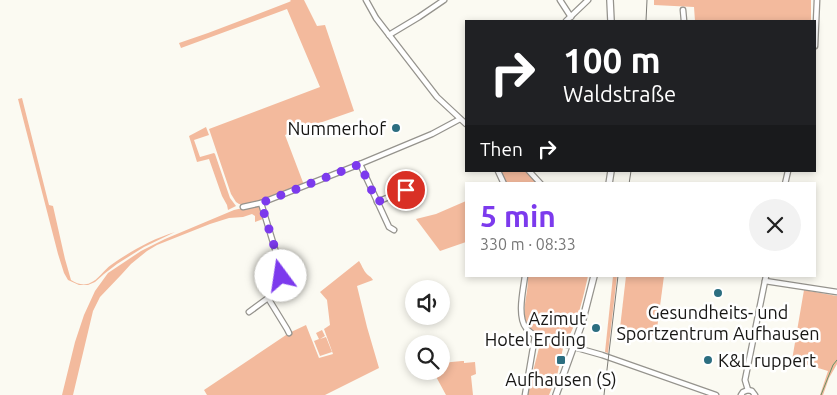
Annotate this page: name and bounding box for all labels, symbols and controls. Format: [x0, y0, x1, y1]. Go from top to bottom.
icon: right [480, 40, 545, 105]
text: 100 m [563, 40, 661, 80]
text: Waldstraße [563, 81, 676, 106]
place label: Nummerhof [287, 118, 386, 138]
marker: Nummerhof [390, 122, 402, 134]
icon: right [533, 135, 561, 163]
text: Then [480, 138, 523, 160]
pin [385, 169, 427, 211]
icon: arrive [392, 176, 420, 204]
text: 5 min [480, 199, 556, 233]
button: close [749, 199, 801, 251]
text: 330 m · 08:33 [480, 235, 576, 253]
position arrow [254, 249, 306, 301]
map controls [405, 280, 450, 380]
button: sound [405, 280, 450, 325]
marker: Gesundheits- und Sportzentrum Aufhausen [712, 287, 724, 299]
place label: Gesundheits- und Sportzentrum Aufhausen [616, 302, 820, 343]
place label: Azimut Hotel Erding [485, 308, 586, 349]
marker: Azimut Hotel Erding [590, 322, 602, 334]
button: search [405, 335, 450, 380]
place label: K&L ruppert [718, 350, 816, 370]
marker: Aufhausen (S) [555, 354, 567, 366]
marker: K&L ruppert [702, 354, 714, 366]
place label: Aufhausen (S) [505, 369, 617, 390]

